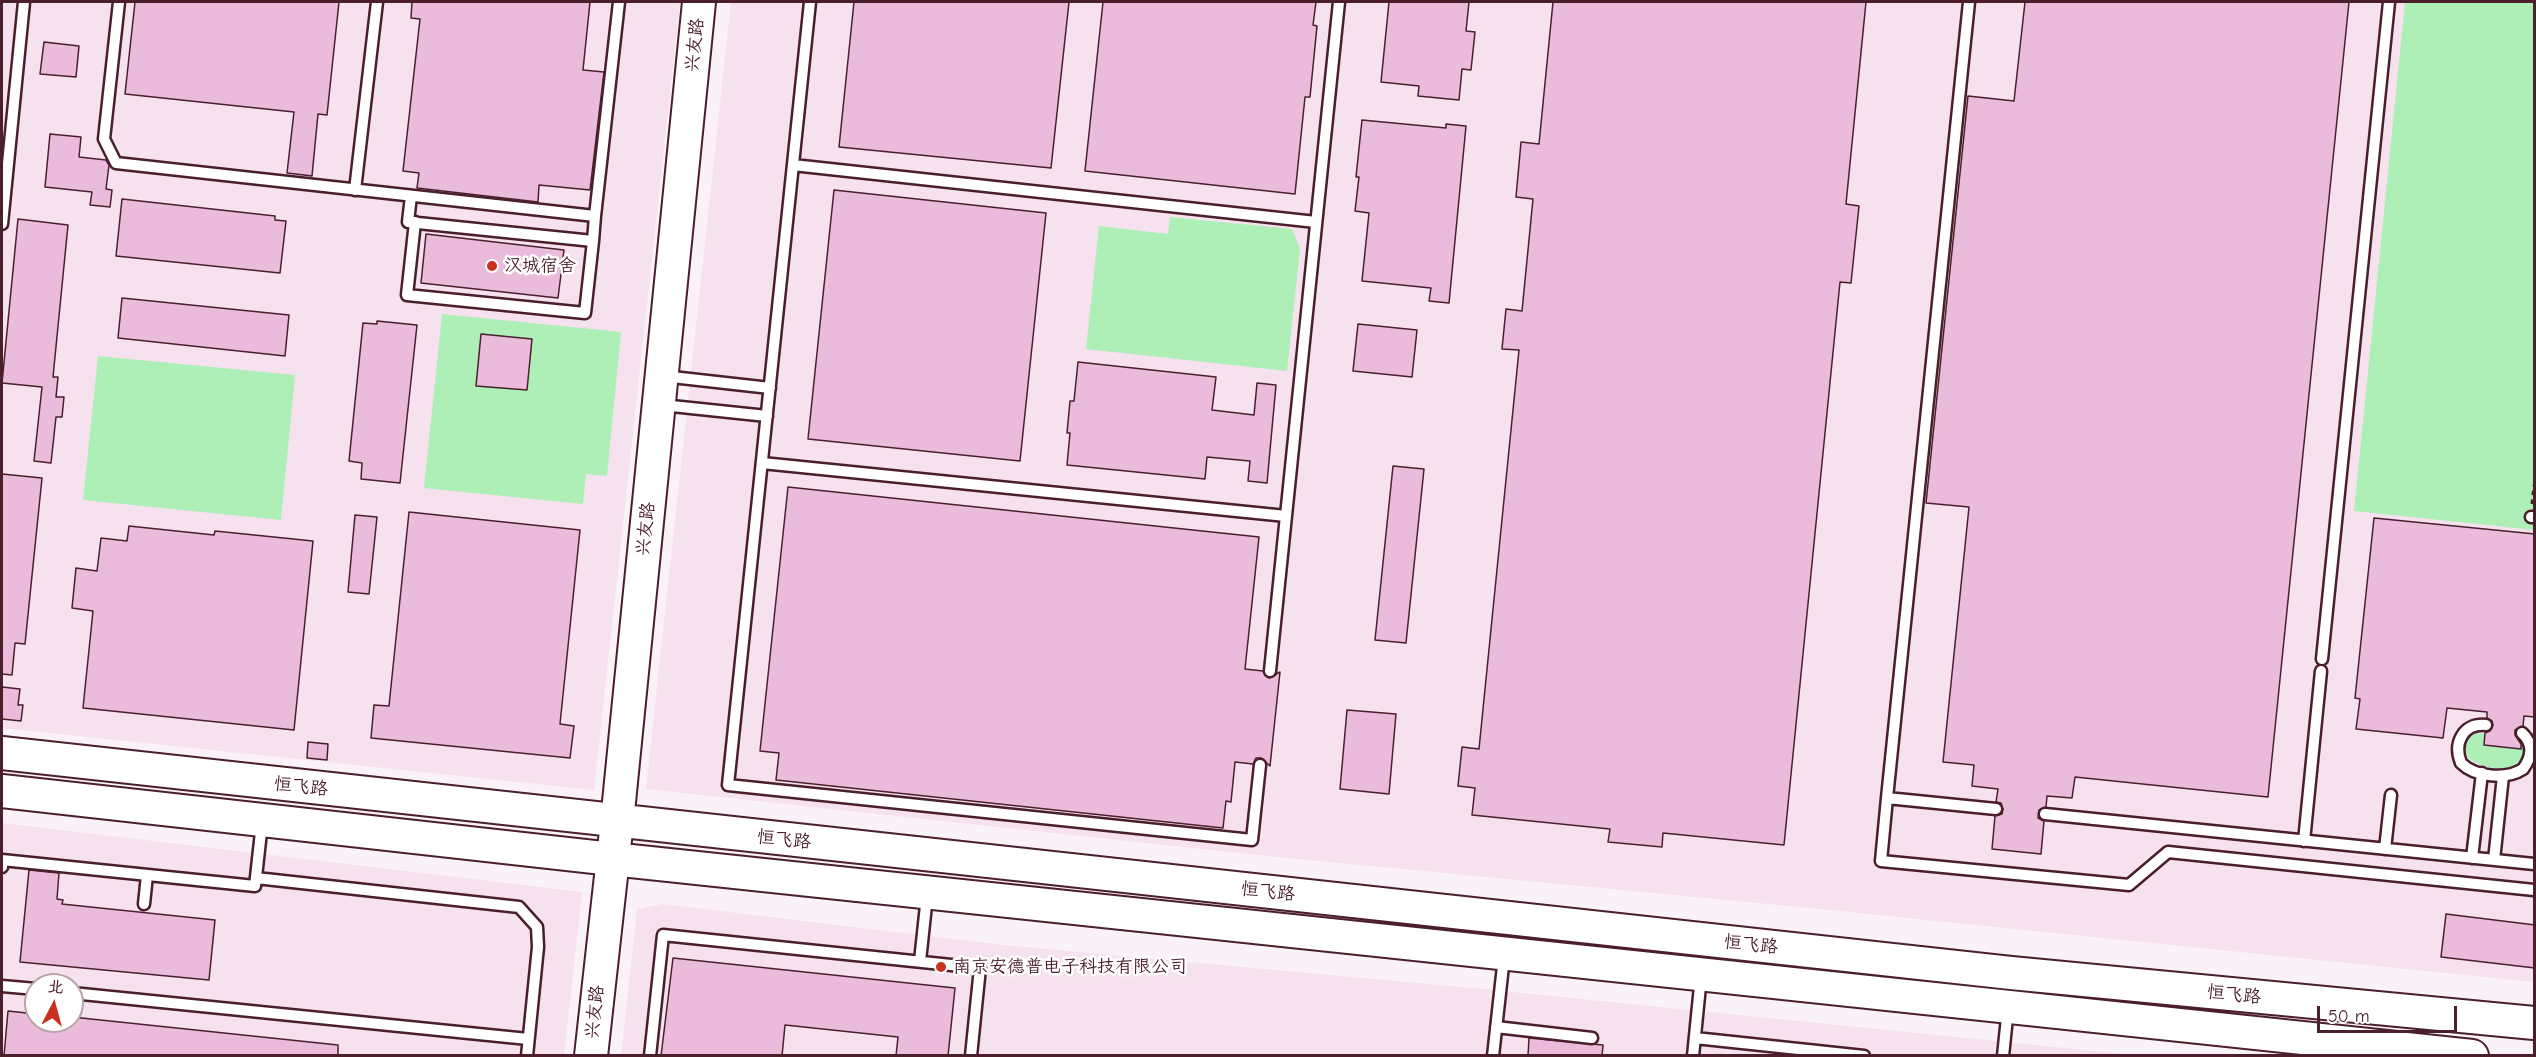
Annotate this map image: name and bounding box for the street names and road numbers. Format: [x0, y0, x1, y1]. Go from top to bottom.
street label: 兴友路 [681, 17, 709, 73]
street label: 兴友路 [632, 501, 660, 557]
street label: 恒飞路 [273, 773, 329, 801]
street label: 恒飞路 [756, 826, 812, 854]
street label: 恒飞路 [1240, 878, 1296, 906]
street label: 恒飞路 [1723, 931, 1779, 959]
street label: 恒飞路 [2206, 981, 2262, 1009]
street label: 兴友路 [581, 984, 609, 1040]

